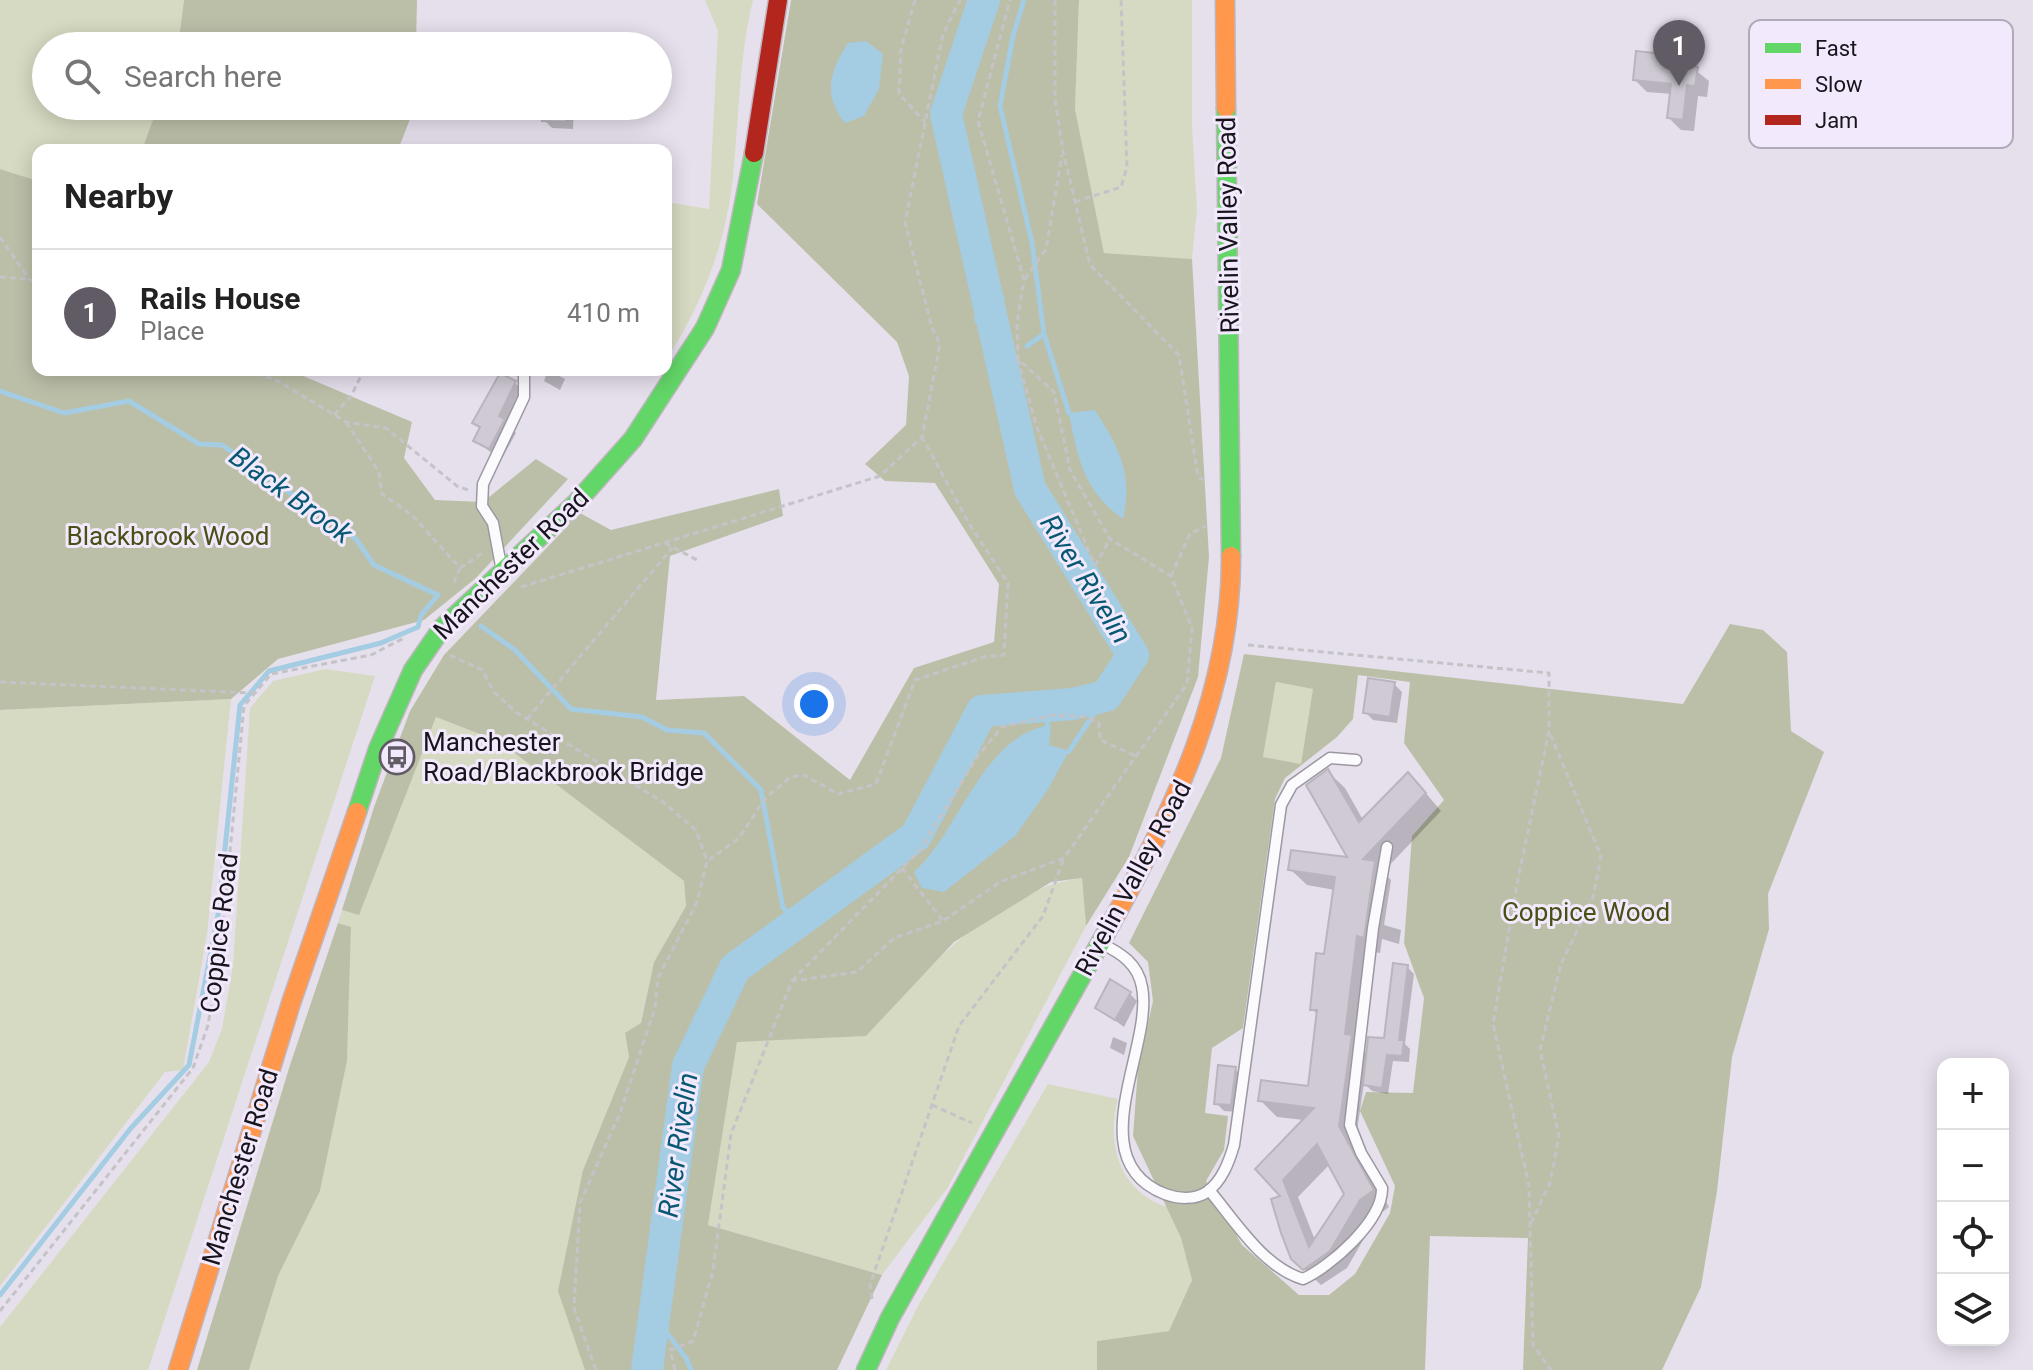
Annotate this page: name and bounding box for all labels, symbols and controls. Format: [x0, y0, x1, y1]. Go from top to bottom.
pin: 1 [1653, 20, 1705, 86]
legend [1749, 20, 2013, 148]
search box [32, 32, 672, 120]
text: Fast [1815, 36, 1857, 61]
icon: search [60, 54, 104, 98]
text: Search here [124, 59, 282, 94]
text: Slow [1815, 72, 1863, 97]
text: Jam [1815, 108, 1858, 133]
street label: Rivelin Valley Road [1211, 116, 1245, 334]
text: Nearby [64, 176, 173, 216]
text: Rails House [140, 281, 301, 316]
text: 1 [83, 298, 97, 328]
text: 410 m [567, 298, 640, 328]
text: Place [140, 316, 204, 346]
water label: Black Brook [223, 439, 360, 551]
street label: Manchester Road [427, 483, 595, 645]
water label: River Rivelin [1033, 508, 1139, 650]
park label: Blackbrook Wood [67, 521, 269, 551]
your location [794, 684, 834, 724]
place label: Manchester Road/Blackbrook Bridge [423, 727, 704, 787]
bus stop icon: Manchester Road/Blackbrook Bridge [378, 738, 416, 776]
street label: Rivelin Valley Road [1069, 775, 1197, 981]
street label: Coppice Road [194, 851, 244, 1015]
park label: Coppice Wood [1502, 897, 1670, 927]
map controls [1937, 1058, 2009, 1346]
button: + [1937, 1058, 2009, 1130]
street label: Manchester Road [196, 1065, 284, 1269]
water label: River Rivelin [652, 1071, 704, 1219]
button: − [1937, 1130, 2009, 1202]
button: locate [1937, 1202, 2009, 1274]
button: layers [1937, 1274, 2009, 1346]

